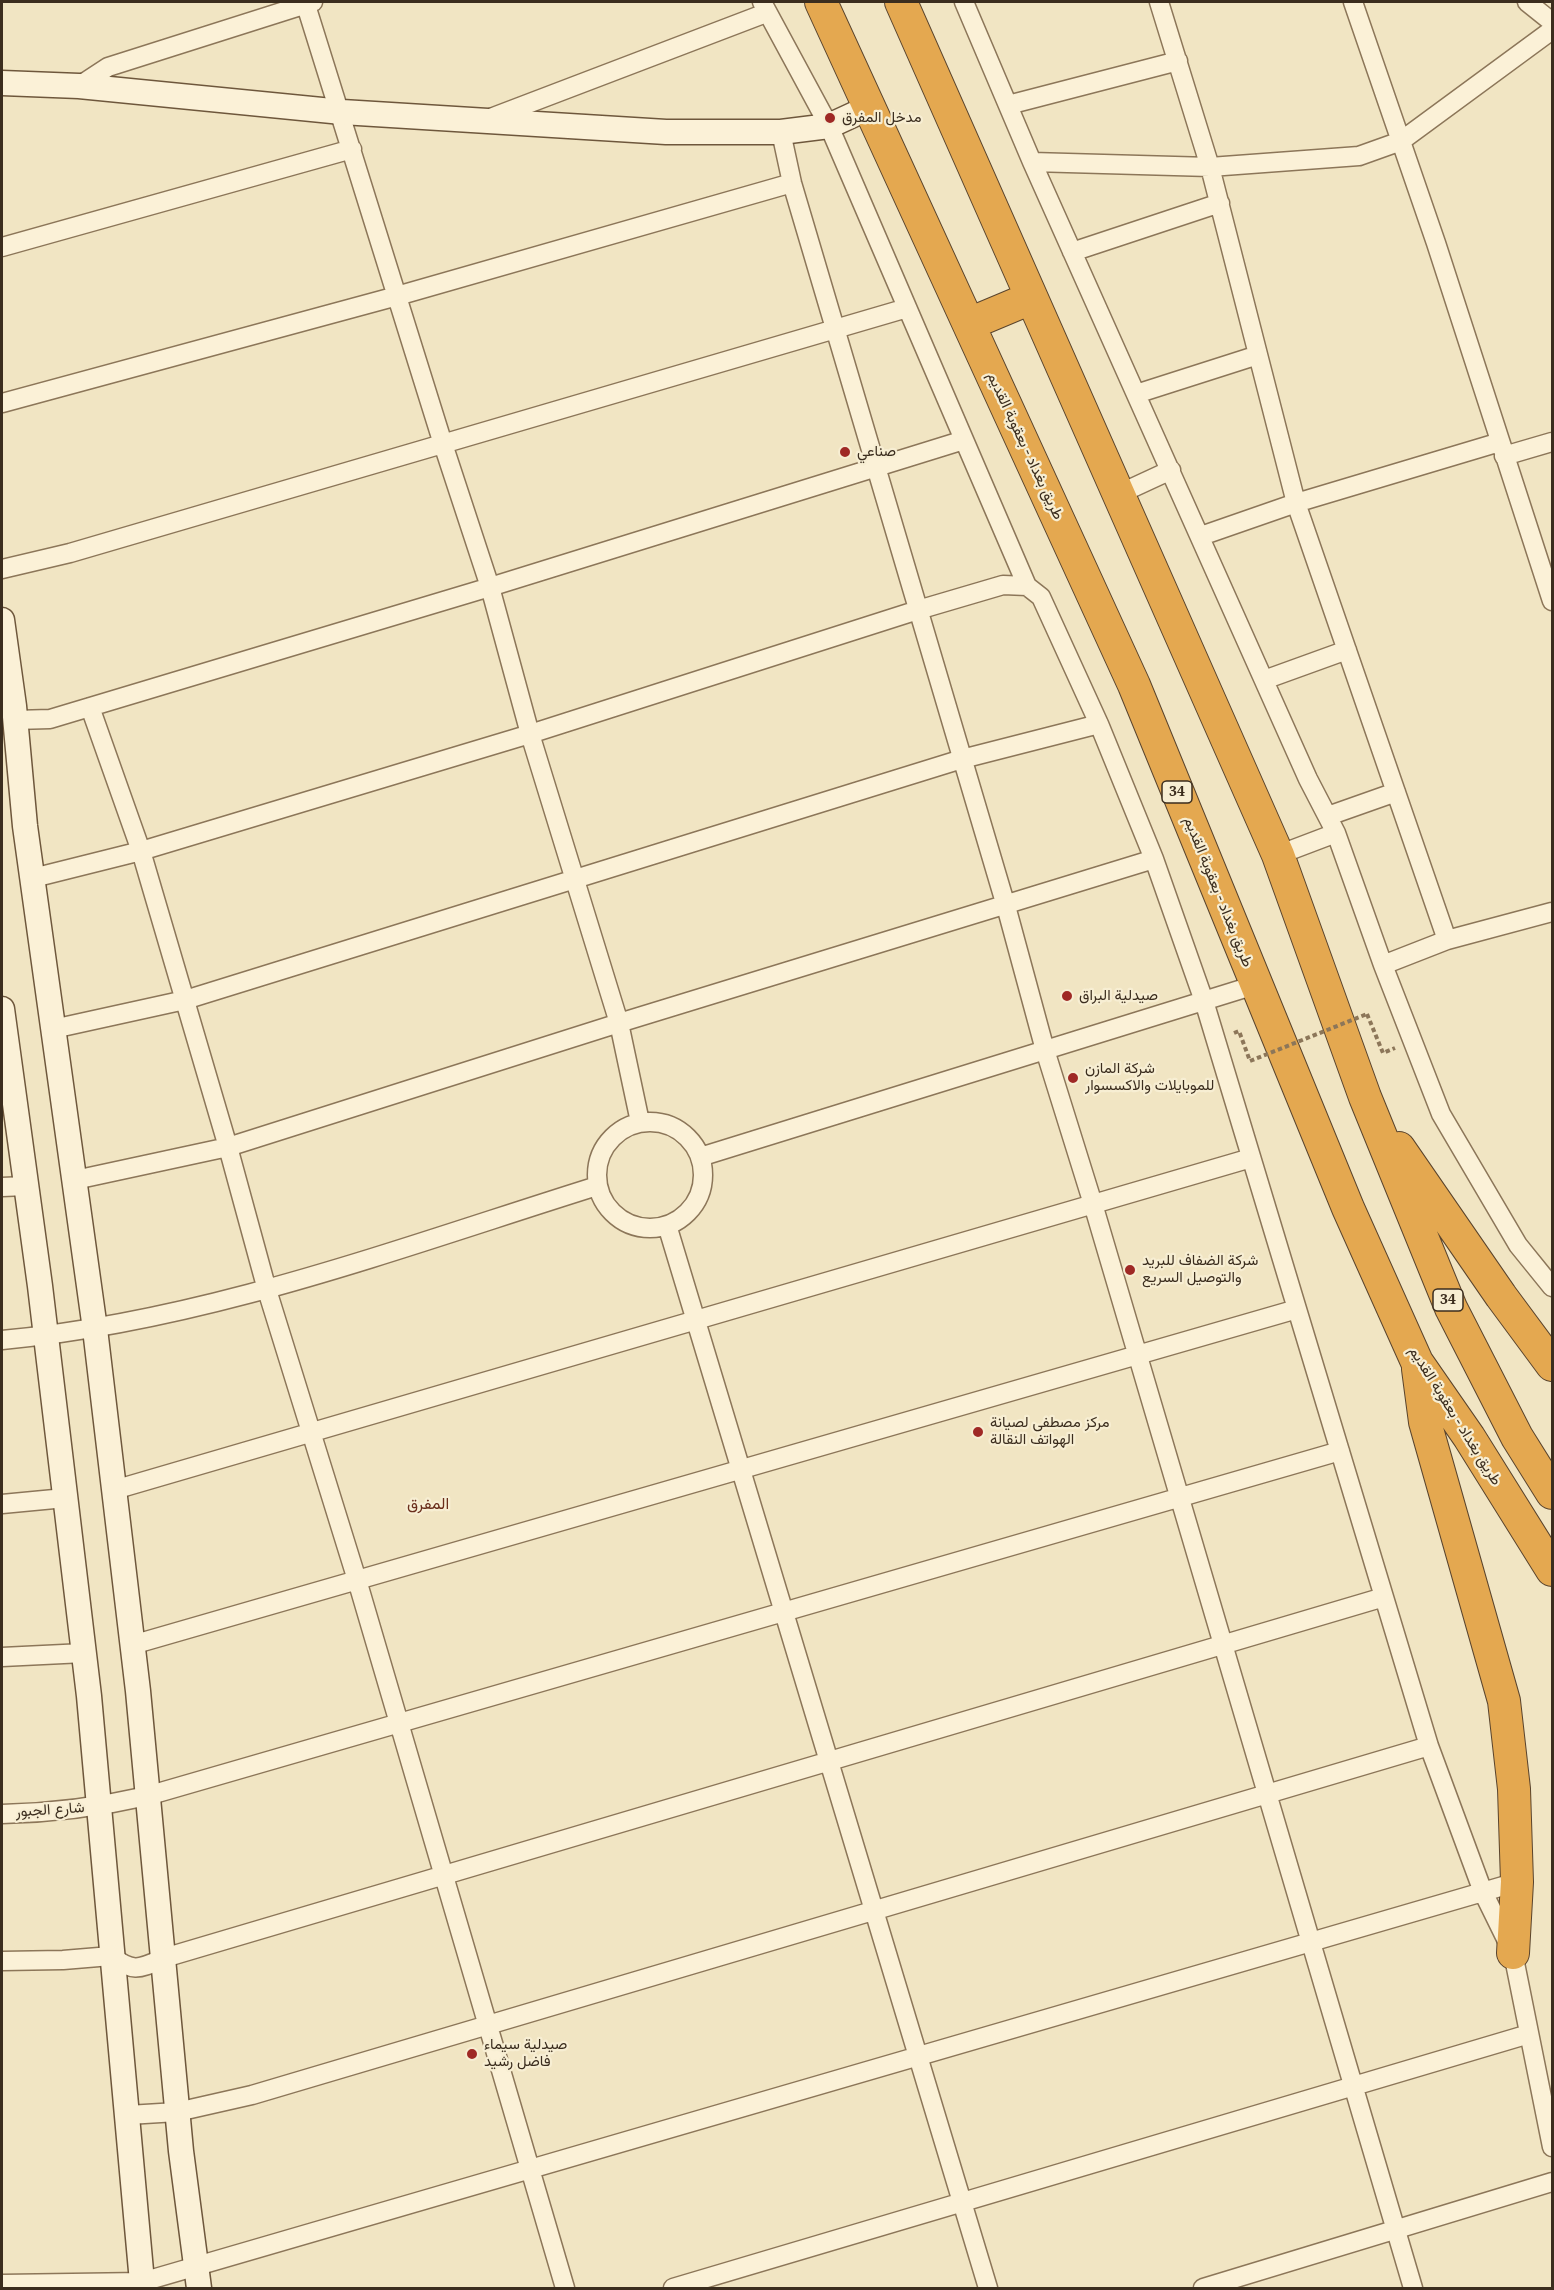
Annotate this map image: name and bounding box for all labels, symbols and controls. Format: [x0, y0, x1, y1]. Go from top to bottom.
place label: مدخل المفرق [842, 109, 922, 127]
marker: مدخل المفرق [823, 111, 837, 125]
street label: طريق بغداد - بعقوبة القديم [983, 369, 1067, 523]
place label: صناعي [857, 443, 896, 461]
marker: صناعي [838, 445, 852, 459]
road number: 34 [1162, 781, 1192, 803]
street label: طريق بغداد - بعقوبة القديم [1180, 814, 1256, 970]
place label: صيدلية البراق [1079, 987, 1158, 1005]
marker: صيدلية البراق [1060, 989, 1074, 1003]
place label: شركة المازن للموبايلات والاكسسوار [1085, 1060, 1214, 1095]
marker: شركة المازن للموبايلات والاكسسوار [1066, 1071, 1080, 1085]
place label: شركة الضفاف للبريد والتوصيل السريع [1142, 1252, 1258, 1287]
marker: شركة الضفاف للبريد والتوصيل السريع [1123, 1263, 1137, 1277]
road number: 34 [1433, 1289, 1463, 1311]
street label: طريق بغداد - بعقوبة القديم [1405, 1343, 1505, 1489]
place label: مركز مصطفى لصيانة الهواتف النقالة [990, 1414, 1110, 1449]
marker: مركز مصطفى لصيانة الهواتف النقالة [971, 1425, 985, 1439]
district label: المفرق [407, 1494, 449, 1514]
street label: شارع الجبور [15, 1799, 85, 1821]
place label: صيدلية سيماء فاضل رشيد [484, 2036, 567, 2071]
marker: صيدلية سيماء فاضل رشيد [465, 2047, 479, 2061]

